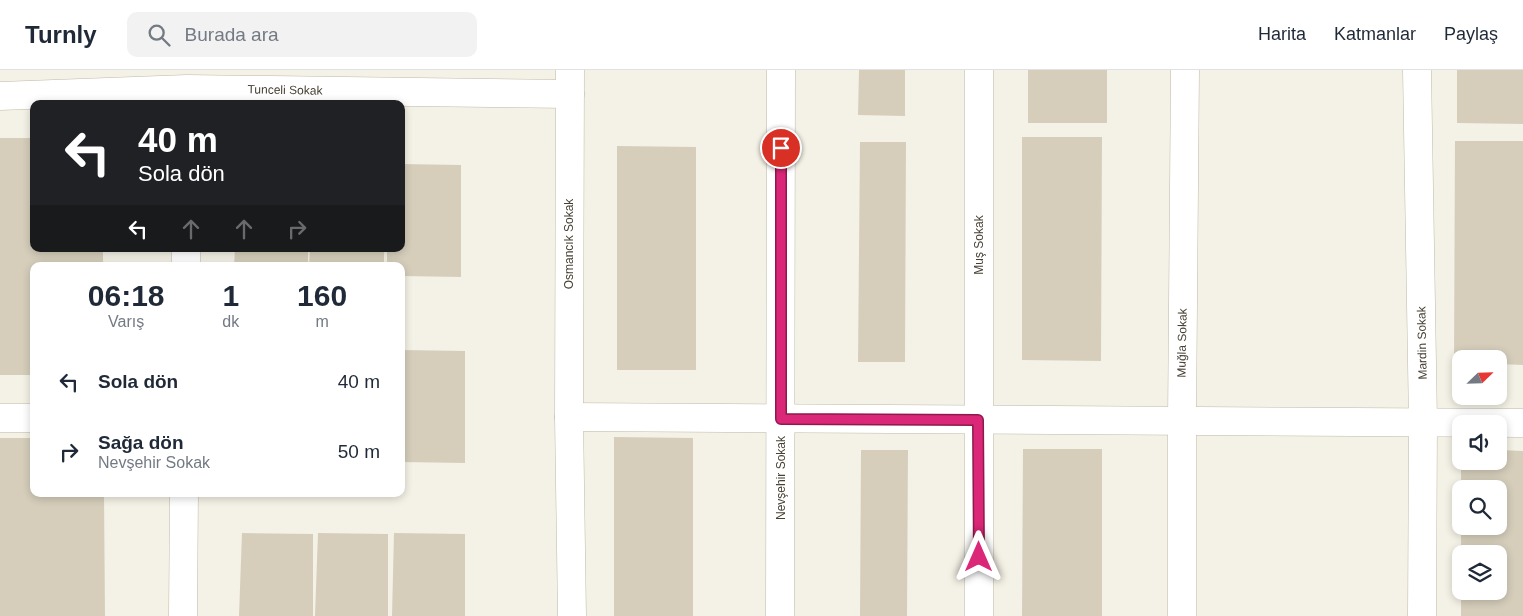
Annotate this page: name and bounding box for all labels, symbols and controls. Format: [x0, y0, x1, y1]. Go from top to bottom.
search box [127, 12, 477, 57]
text: Turnly [25, 21, 97, 48]
icon: search [145, 21, 173, 49]
text: Burada ara [185, 24, 279, 45]
text: Harita [1258, 24, 1306, 44]
text: Katmanlar [1334, 24, 1416, 44]
text: Paylaş [1444, 24, 1498, 44]
street label: Tunceli Sokak [247, 82, 324, 98]
icon: left [55, 120, 120, 185]
text: 40 m [138, 120, 218, 159]
pin [760, 127, 802, 169]
icon: arrive [767, 134, 795, 162]
text: Sola dön [138, 161, 225, 186]
street label: Osmancık Sokak [562, 198, 576, 289]
street label: Muş Sokak [972, 214, 986, 275]
icon: left [124, 215, 152, 243]
icon: ahead [177, 215, 205, 243]
icon: ahead [230, 215, 258, 243]
icon: right [283, 215, 311, 243]
text: 06:18 [88, 279, 165, 312]
text: 1 [222, 279, 239, 312]
text: 160 [297, 279, 347, 312]
street label: Mardin Sokak [1414, 305, 1430, 380]
street label: Muğla Sokak [1174, 307, 1190, 378]
text: Varış [108, 313, 144, 330]
text: dk [222, 313, 239, 330]
text: m [315, 313, 329, 330]
north arrow [1452, 350, 1508, 405]
map controls [1452, 350, 1507, 600]
icon: left [55, 368, 83, 396]
text: Sola dön [98, 371, 178, 392]
text: 40 m [338, 371, 380, 392]
button: sound [1452, 415, 1507, 470]
text: Sağa dön [98, 432, 184, 453]
street label: Nevşehir Sokak [774, 435, 788, 520]
icon: right [55, 438, 83, 466]
text: 50 m [338, 441, 380, 462]
text: Nevşehir Sokak [98, 454, 210, 471]
button: search [1452, 480, 1507, 535]
position arrow [952, 530, 1004, 582]
button: layers [1452, 545, 1507, 600]

